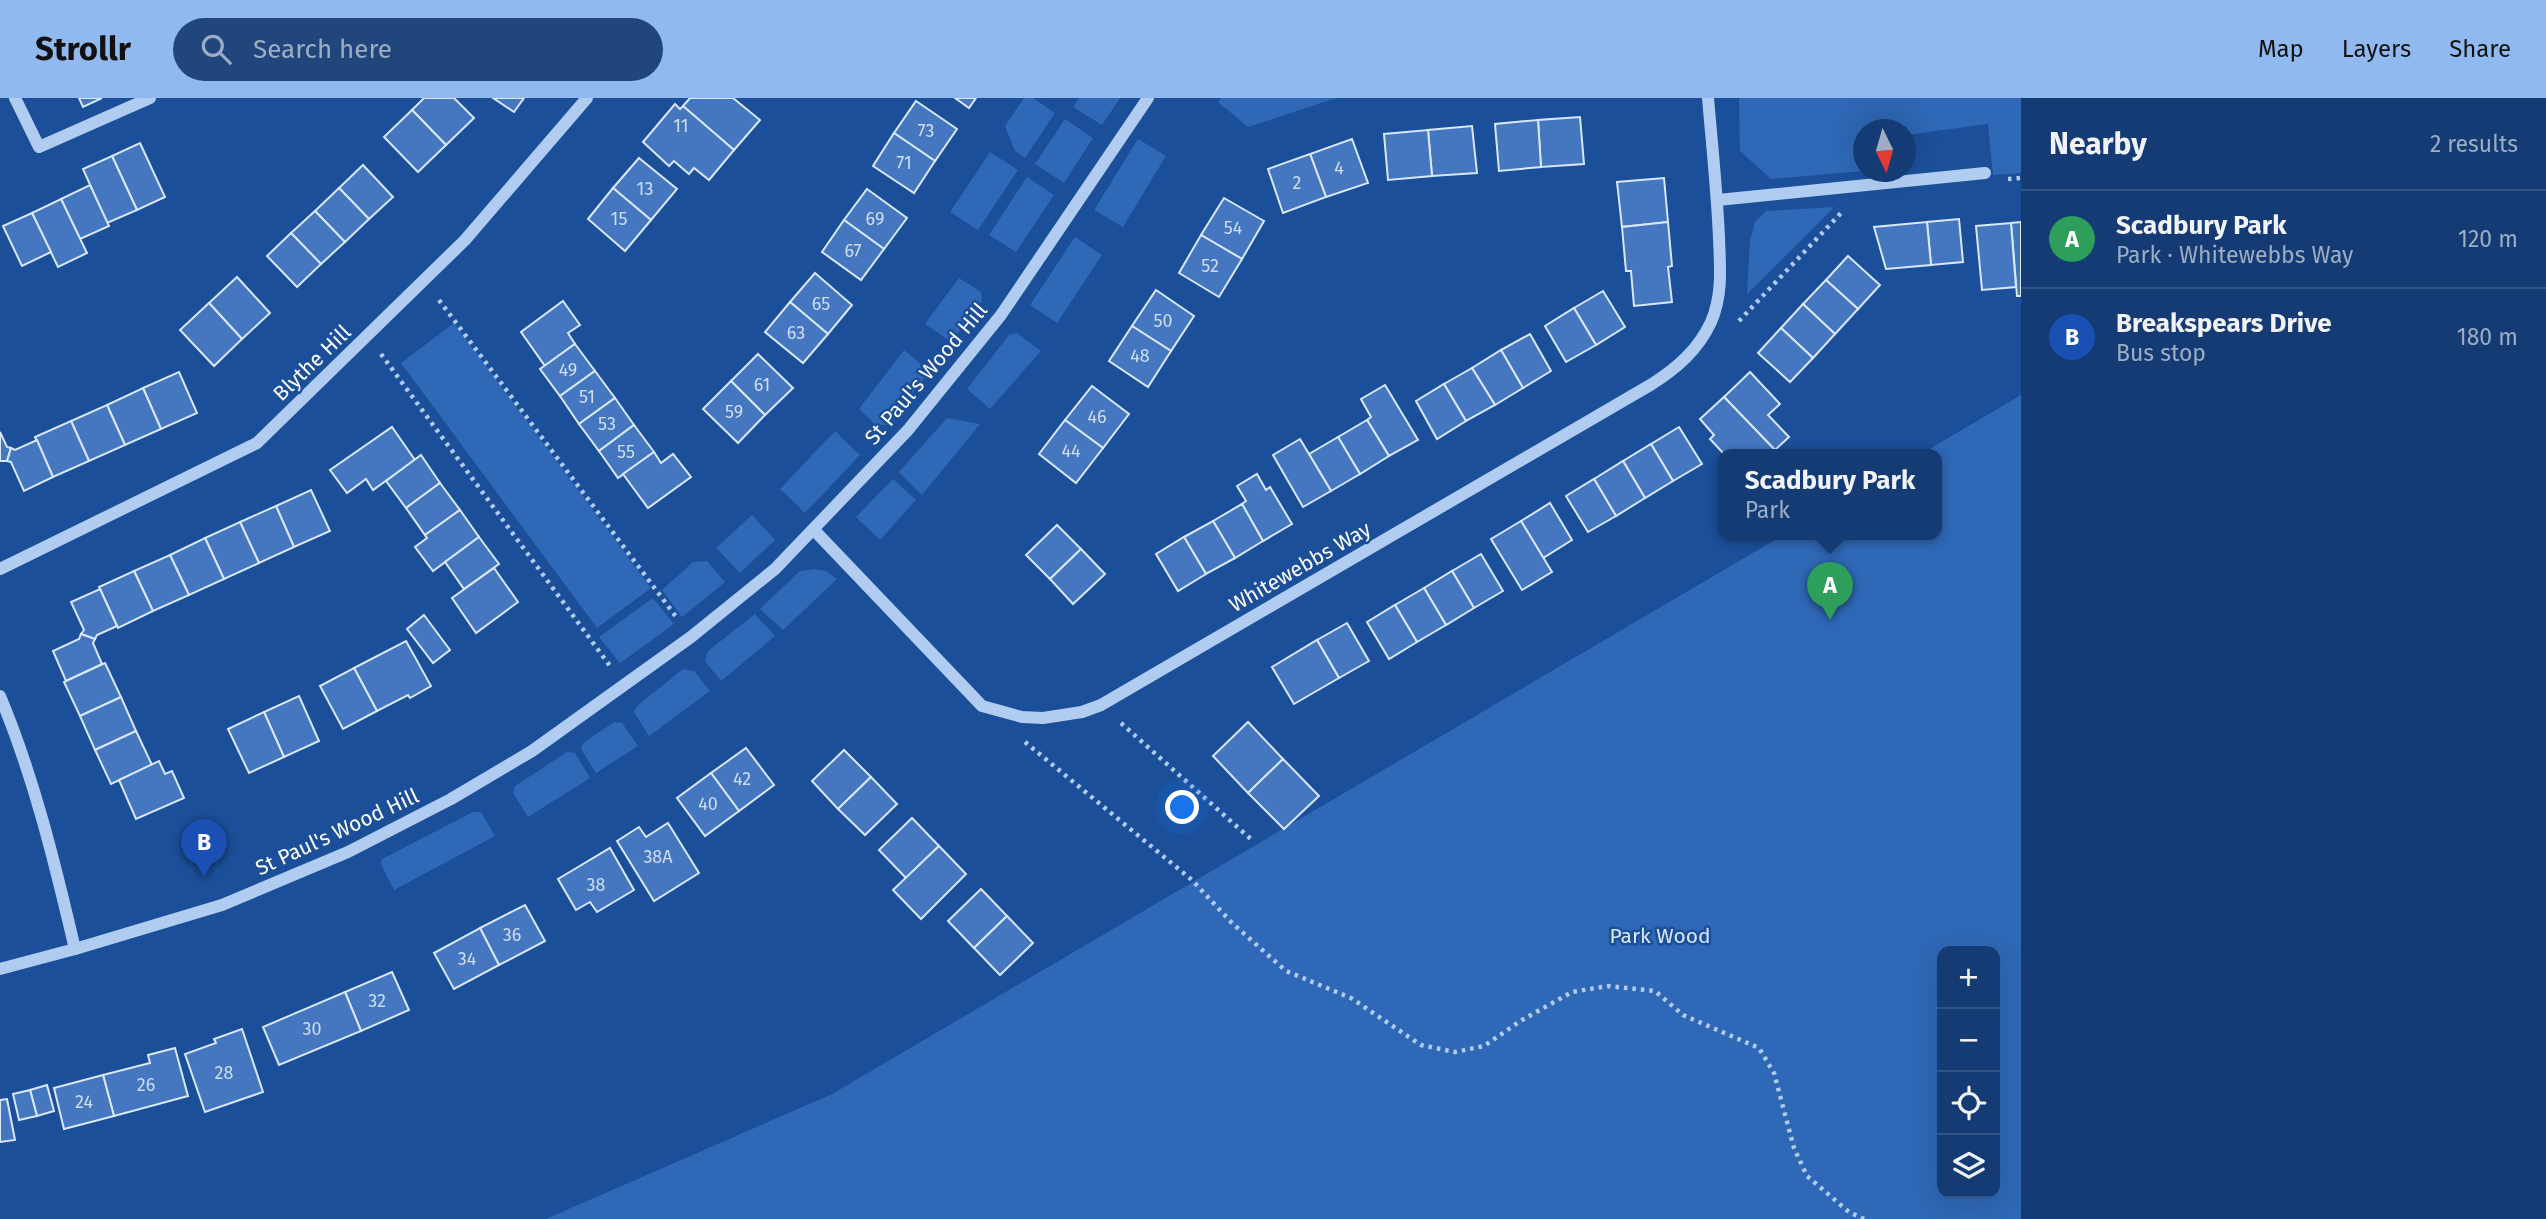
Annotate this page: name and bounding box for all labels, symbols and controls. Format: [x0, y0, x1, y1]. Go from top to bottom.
search box [173, 18, 663, 81]
text: Strollr [35, 29, 131, 69]
icon: search [197, 30, 235, 68]
text: Search here [253, 34, 392, 65]
text: Map [2258, 35, 2304, 63]
text: Layers [2342, 35, 2411, 63]
text: Share [2449, 35, 2511, 63]
house number: 11 [673, 115, 689, 137]
north arrow [1853, 119, 1916, 182]
house number: 73 [918, 120, 934, 142]
text: Nearby [2049, 126, 2147, 162]
text: 2 results [2430, 130, 2518, 158]
house number: 71 [896, 152, 912, 174]
house number: 4 [1334, 157, 1344, 179]
house number: 2 [1293, 172, 1302, 194]
house number: 13 [637, 178, 653, 200]
house number: 15 [611, 208, 627, 230]
house number: 69 [866, 208, 884, 230]
text: Scadbury Park [2116, 210, 2287, 241]
house number: 54 [1224, 217, 1243, 239]
text: A [2065, 225, 2079, 253]
text: 120 m [2458, 225, 2518, 253]
house number: 67 [844, 240, 862, 262]
text: Park · Whitewebbs Way [2116, 241, 2353, 269]
house number: 52 [1201, 255, 1219, 277]
house number: 65 [812, 293, 830, 315]
street label: St Paul's Wood Hill [859, 298, 993, 450]
text: Breakspears Drive [2116, 308, 2332, 339]
house number: 50 [1153, 310, 1173, 332]
street label: Blythe Hill [268, 319, 356, 407]
house number: 63 [787, 322, 805, 344]
text: B [2065, 323, 2079, 351]
text: 180 m [2457, 323, 2518, 351]
text: Bus stop [2116, 339, 2206, 367]
house number: 48 [1130, 345, 1150, 367]
house number: 49 [559, 359, 577, 381]
house number: 61 [754, 374, 770, 396]
house number: 51 [579, 386, 595, 408]
house number: 59 [725, 401, 743, 423]
house number: 46 [1087, 406, 1107, 428]
house number: 53 [598, 413, 616, 435]
house number: 44 [1061, 440, 1081, 462]
house number: 55 [617, 441, 635, 463]
popup [1718, 449, 1942, 540]
text: Scadbury Park [1745, 465, 1915, 496]
text: Park [1745, 496, 1790, 524]
street label: Whitewebbs Way [1225, 516, 1376, 618]
pin: A [1807, 562, 1853, 620]
house number: 42 [733, 768, 751, 790]
street label: St Paul's Wood Hill [251, 783, 423, 881]
your location [1165, 790, 1199, 824]
house number: 40 [698, 793, 718, 815]
pin: B [181, 819, 227, 877]
house number: 38A [643, 846, 673, 868]
house number: 38 [587, 874, 606, 896]
park label: Park Wood [1609, 923, 1711, 949]
house number: 36 [503, 924, 521, 946]
map controls [1937, 946, 2000, 1198]
button: + [1937, 946, 2000, 1009]
house number: 34 [458, 948, 477, 970]
house number: 32 [368, 990, 386, 1012]
button: − [1937, 1009, 2000, 1072]
house number: 30 [302, 1018, 322, 1040]
house number: 28 [215, 1062, 233, 1084]
button: locate [1937, 1072, 2000, 1135]
house number: 26 [137, 1074, 155, 1096]
house number: 24 [75, 1091, 93, 1113]
button: layers [1937, 1135, 2000, 1198]

